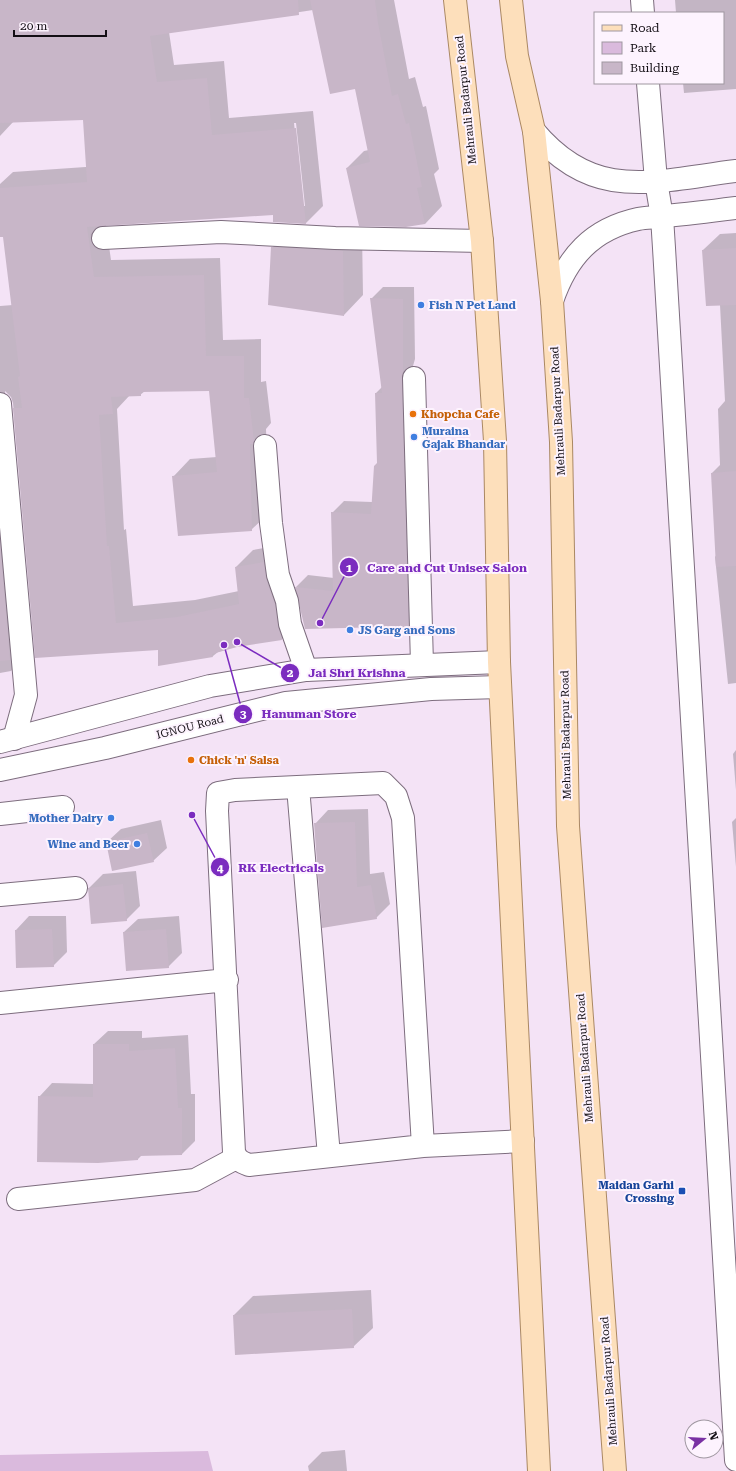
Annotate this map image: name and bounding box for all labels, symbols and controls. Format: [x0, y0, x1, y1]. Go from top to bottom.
scale bar [14, 12, 106, 38]
legend [594, 12, 724, 84]
text: 20 m [20, 19, 47, 33]
text: Road [630, 21, 660, 35]
street label: Mehrauli Badarpur Road [453, 35, 479, 165]
text: Park [630, 41, 657, 55]
text: Building [630, 61, 679, 75]
place label: Fish N Pet Land [429, 299, 517, 312]
marker: Fish N Pet Land [416, 300, 426, 310]
street label: Mehrauli Badarpur Road [548, 346, 568, 476]
place label: Khopcha Cafe [421, 408, 500, 421]
marker: Khopcha Cafe [408, 409, 418, 419]
place label: Muraina Gajak Bhandar [422, 425, 505, 451]
marker: Muraina Gajak Bhandar [409, 432, 419, 442]
callout: Care and Cut Unisex Salon [339, 555, 535, 579]
text: 1 [346, 561, 353, 575]
text: Care and Cut Unisex Salon [367, 561, 527, 575]
place label: JS Garg and Sons [358, 624, 455, 637]
marker: JS Garg and Sons [345, 625, 355, 635]
callout: Jai Shri Krishna [280, 661, 414, 685]
text: 2 [287, 666, 294, 680]
text: Jai Shri Krishna [308, 666, 406, 680]
street label: Mehrauli Badarpur Road [558, 670, 574, 800]
callout: Hanuman Store [233, 702, 364, 726]
text: 3 [240, 707, 247, 721]
text: Hanuman Store [261, 707, 357, 721]
street label: IGNOU Road [155, 712, 225, 742]
place label: Chick 'n' Salsa [199, 754, 279, 767]
marker: Chick 'n' Salsa [186, 755, 196, 765]
place label: Mother Dairy [29, 812, 103, 825]
marker: Mother Dairy [106, 813, 116, 823]
place label: Wine and Beer [47, 838, 129, 851]
marker: Wine and Beer [132, 839, 142, 849]
callout: RK Electricals [210, 855, 332, 879]
text: 4 [217, 861, 224, 875]
text: RK Electricals [238, 861, 324, 875]
street label: Mehrauli Badarpur Road [574, 993, 596, 1123]
place label: Maidan Garhi Crossing [598, 1179, 674, 1205]
marker: Maidan Garhi Crossing [677, 1186, 687, 1196]
street label: Mehrauli Badarpur Road [598, 1316, 620, 1446]
north arrow [684, 1419, 724, 1459]
text: N [706, 1430, 721, 1443]

